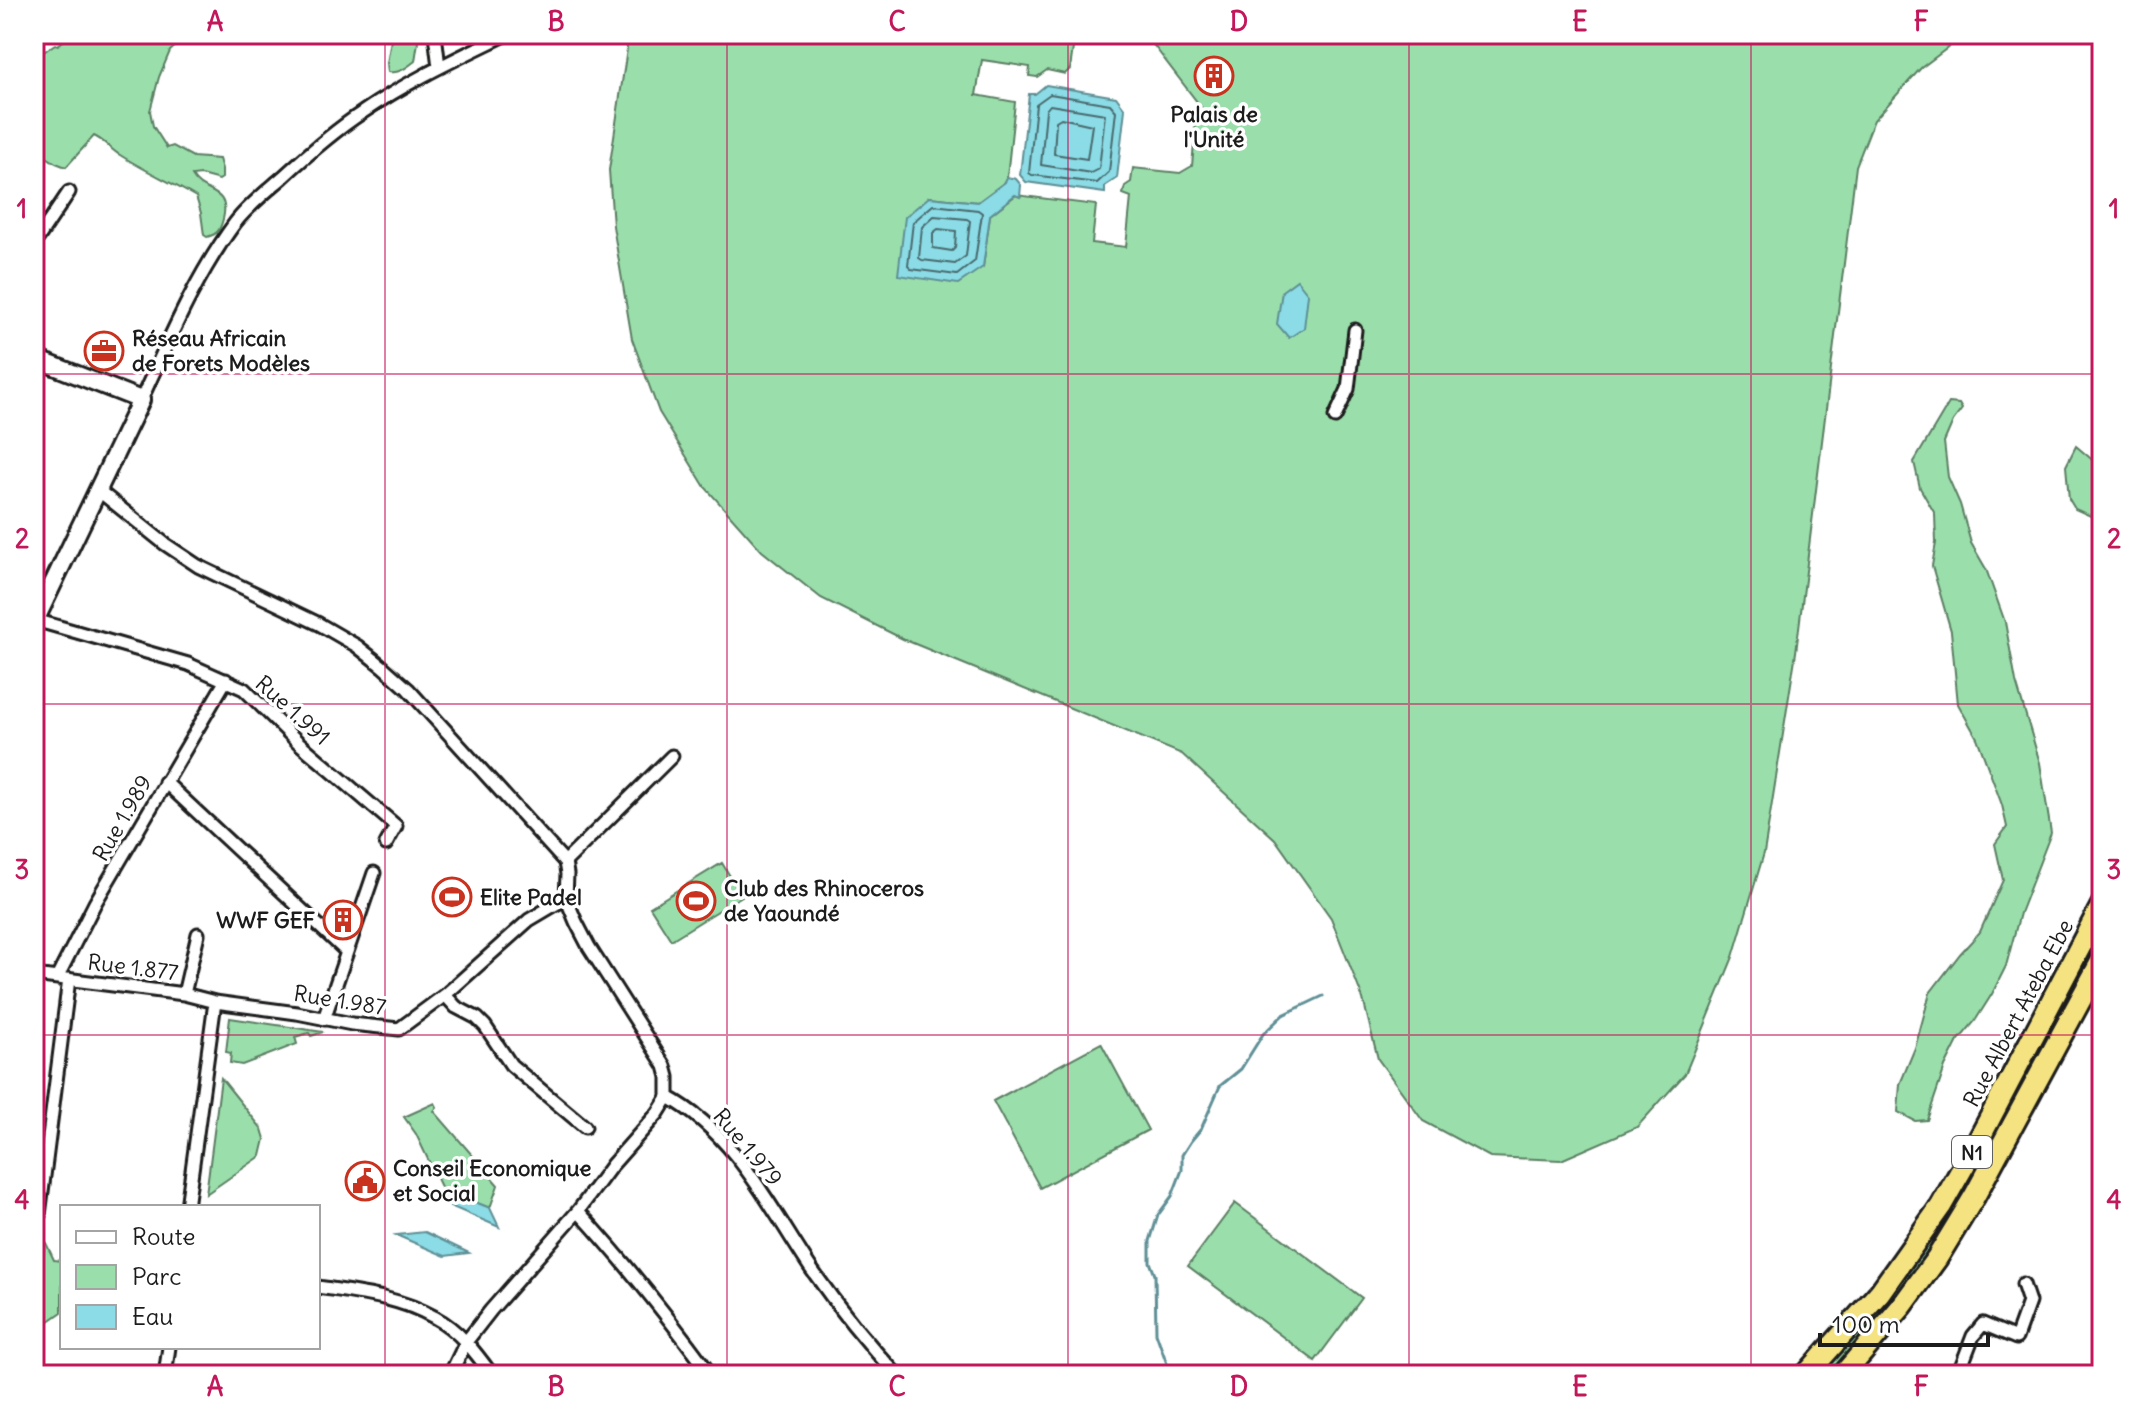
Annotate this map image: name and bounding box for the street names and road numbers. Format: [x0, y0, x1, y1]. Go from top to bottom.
street label: Rue 1.991 [250, 669, 336, 751]
street label: Rue 1.989 [86, 770, 158, 866]
street label: Rue Albert Ateba Ebe [1957, 915, 2079, 1111]
street label: Rue 1.877 [86, 948, 180, 986]
street label: Rue 1.987 [292, 979, 388, 1021]
street label: Rue 1.979 [707, 1102, 789, 1192]
road number: N1 [1952, 1136, 1992, 1168]

